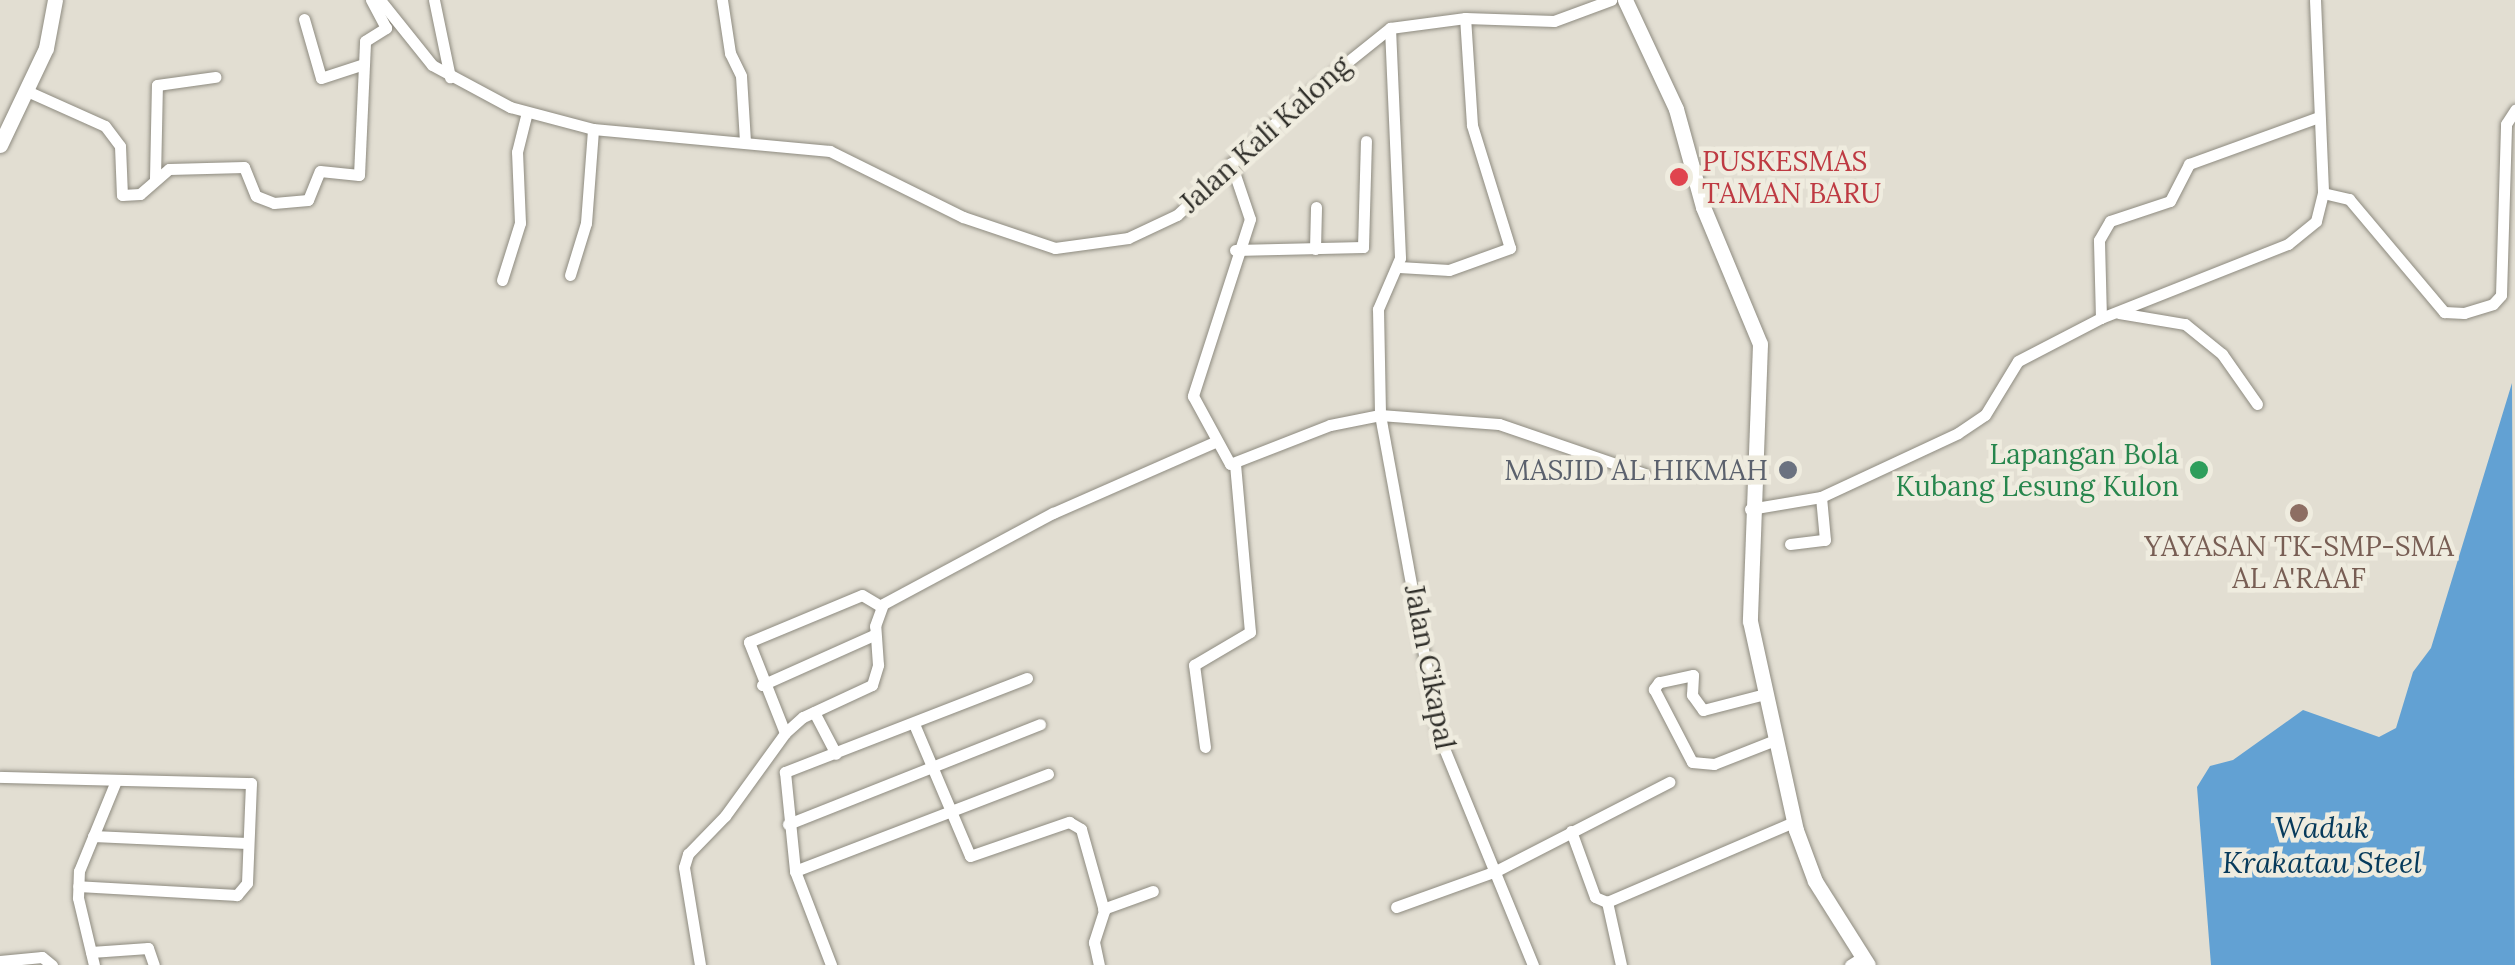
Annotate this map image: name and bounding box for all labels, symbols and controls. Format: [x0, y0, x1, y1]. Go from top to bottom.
street label: Jalan Kali Kalong [1173, 49, 1357, 219]
place label: PUSKESMAS TAMAN BARU [1702, 144, 1881, 210]
marker: PUSKESMAS TAMAN BARU [1666, 164, 1692, 190]
place label: Lapangan Bola Kubang Lesung Kulon [1895, 437, 2179, 503]
place label: MASJID AL HIKMAH [1504, 453, 1768, 487]
marker: MASJID AL HIKMAH [1777, 459, 1799, 481]
marker: Lapangan Bola Kubang Lesung Kulon [2188, 459, 2210, 481]
marker: YAYASAN TK-SMP-SMA AL A'RAAF [2288, 502, 2310, 524]
place label: YAYASAN TK-SMP-SMA AL A'RAAF [2144, 529, 2454, 595]
street label: Jalan Cikapal [1398, 582, 1462, 752]
water label: Waduk Krakatau Steel [2222, 809, 2422, 880]

